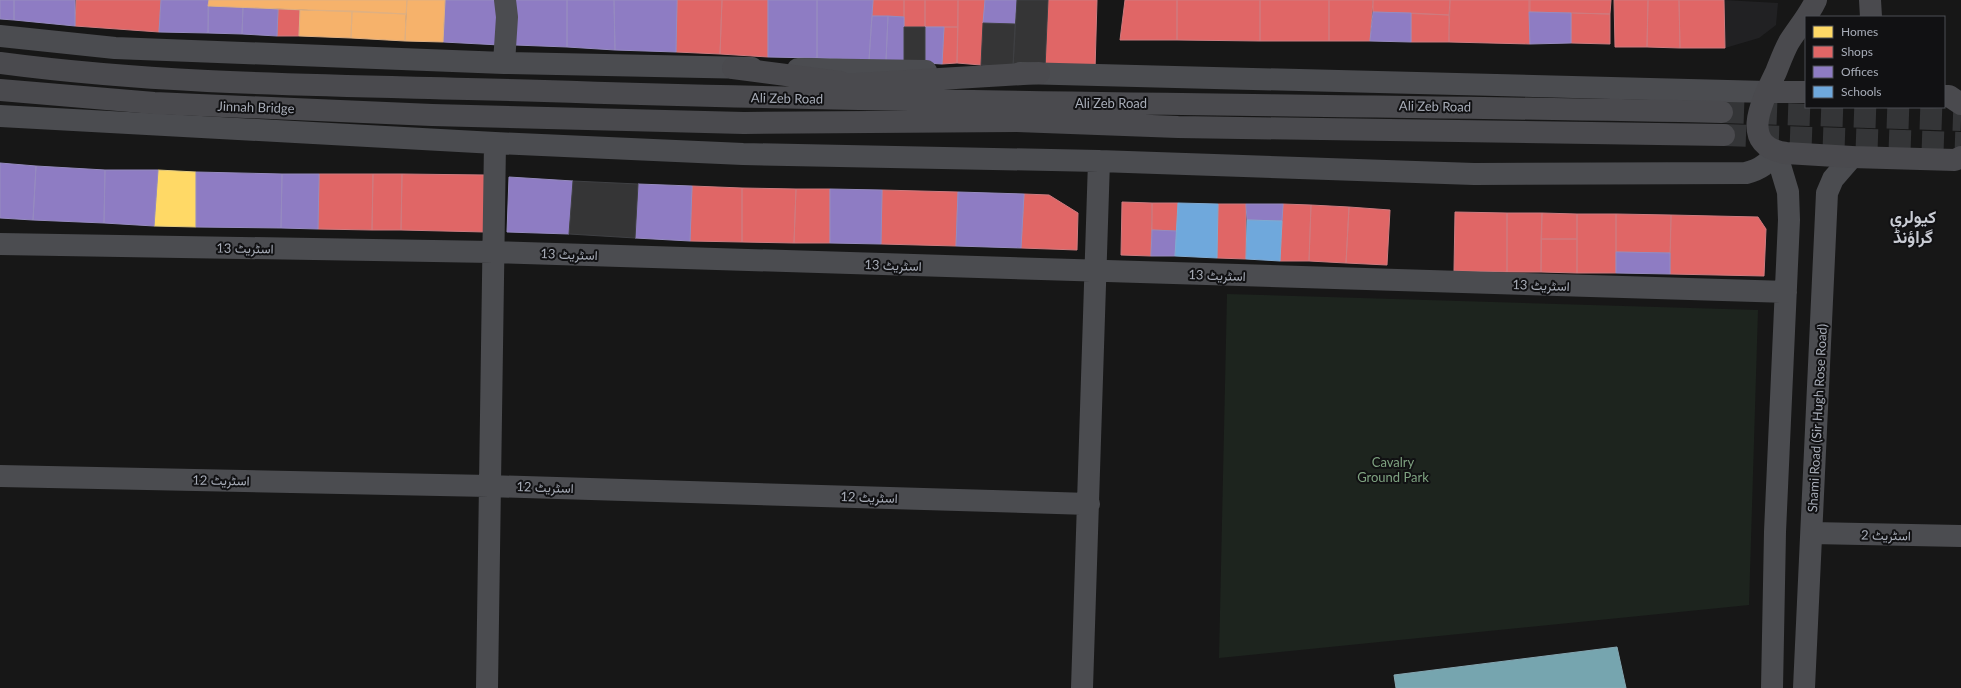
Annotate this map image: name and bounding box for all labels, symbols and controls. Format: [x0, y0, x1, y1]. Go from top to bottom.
legend [1805, 16, 1945, 108]
text: Homes [1841, 24, 1878, 39]
text: Shops [1841, 44, 1873, 59]
text: Offices [1841, 64, 1878, 79]
text: Schools [1841, 84, 1882, 99]
street label: Ali Zeb Road [751, 89, 823, 107]
street label: Ali Zeb Road [1075, 95, 1147, 111]
street label: Ali Zeb Road [1399, 97, 1471, 115]
street label: Jinnah Bridge [217, 98, 295, 116]
district label: کیولری گراؤنڈ [1890, 206, 1937, 248]
street label: اسٹریٹ 13 [216, 240, 274, 257]
street label: اسٹریٹ 13 [540, 245, 598, 264]
street label: اسٹریٹ 13 [864, 256, 922, 275]
street label: اسٹریٹ 13 [1188, 266, 1246, 285]
street label: اسٹریٹ 13 [1512, 276, 1570, 295]
street label: Shami Road (Sir Hugh Rose Road) [1804, 323, 1830, 513]
park label: Cavalry Ground Park [1357, 454, 1429, 485]
street label: اسٹریٹ 12 [192, 472, 250, 489]
street label: اسٹریٹ 12 [516, 478, 574, 497]
street label: اسٹریٹ 12 [840, 488, 898, 507]
street label: اسٹریٹ 2 [1861, 527, 1911, 544]

